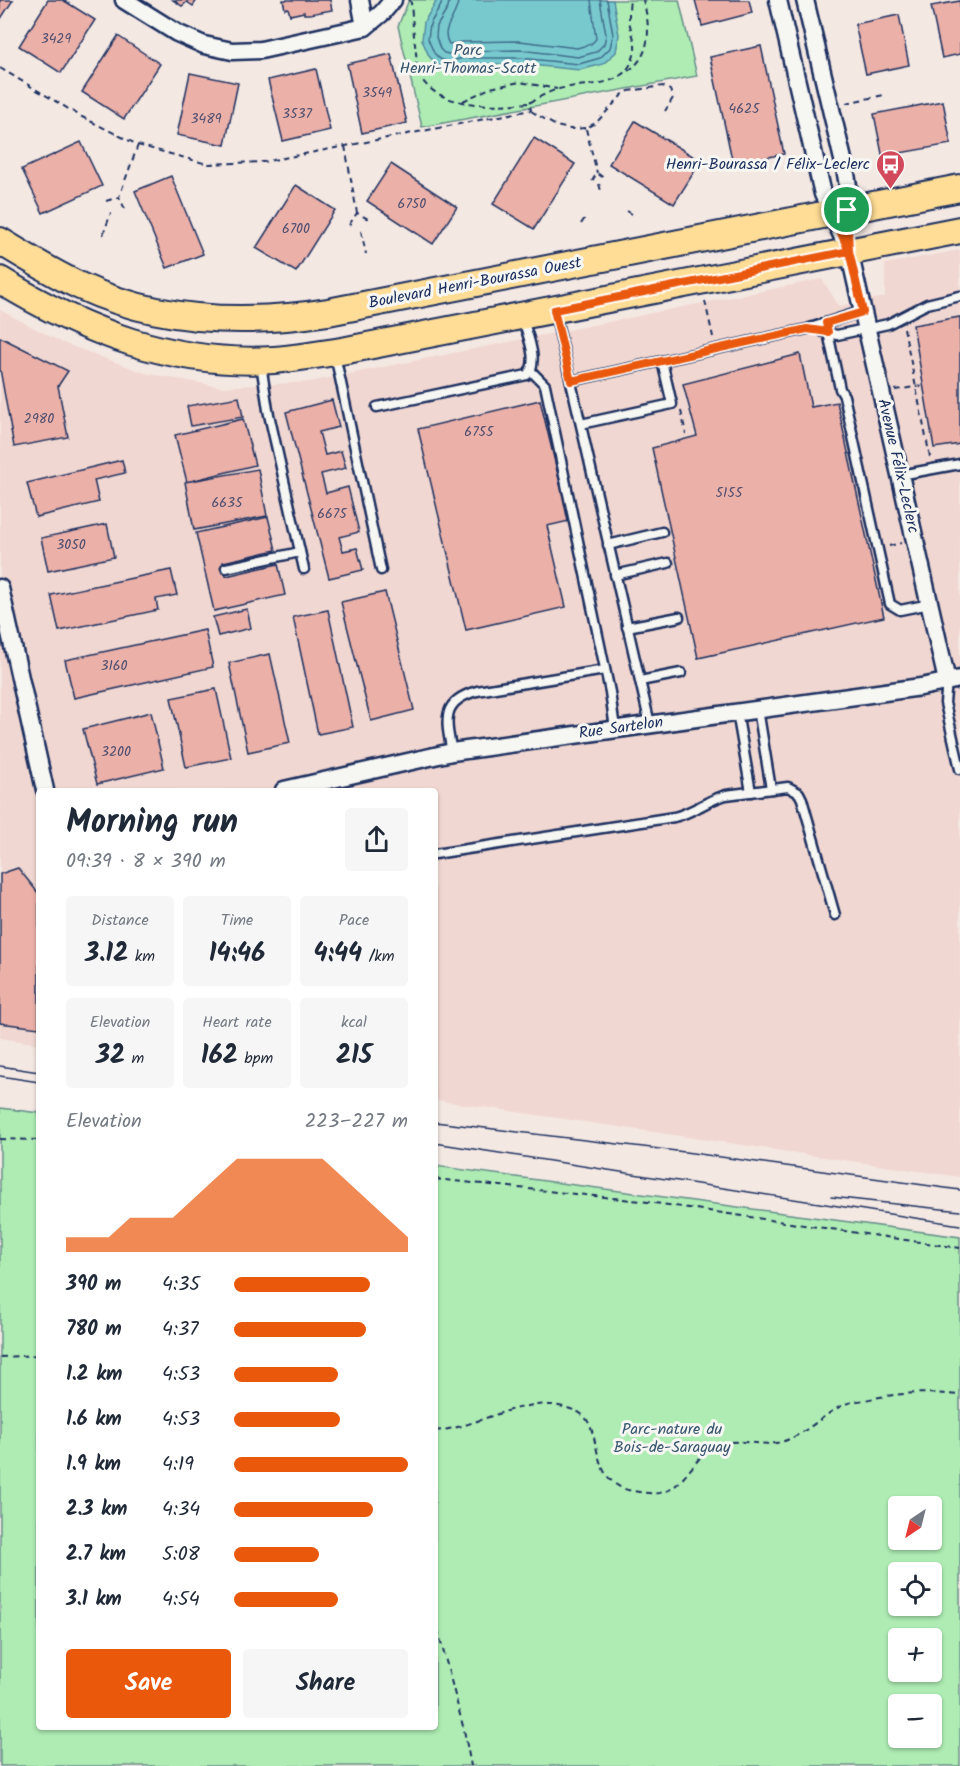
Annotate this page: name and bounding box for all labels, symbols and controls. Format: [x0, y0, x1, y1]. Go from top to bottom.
house number: 3429 [41, 28, 71, 50]
park label: Parc Henri-Thomas-Scott [400, 38, 537, 81]
house number: 3549 [362, 82, 392, 104]
house number: 4625 [728, 98, 761, 120]
house number: 3537 [282, 103, 313, 125]
house number: 3489 [191, 108, 222, 130]
bus stop icon: Henri-Bourassa / Félix-Leclerc [875, 148, 907, 190]
place label: Henri-Bourassa / Félix-Leclerc [666, 152, 870, 177]
pin [821, 184, 872, 235]
house number: 6750 [398, 193, 426, 215]
icon: arrive [830, 193, 863, 226]
house number: 6700 [282, 218, 310, 240]
street label: Boulevard Henri-Bourassa Ouest [366, 250, 584, 316]
street label: Avenue Félix-Leclerc [870, 396, 926, 536]
house number: 2980 [24, 408, 54, 430]
house number: 6755 [464, 421, 495, 443]
house number: 5155 [716, 482, 744, 504]
house number: 6635 [211, 492, 244, 514]
house number: 6675 [317, 503, 348, 525]
house number: 3050 [56, 534, 86, 556]
house number: 3160 [100, 655, 128, 677]
street label: Rue Sartelon [577, 710, 665, 746]
house number: 3200 [101, 741, 131, 763]
text: Morning run [66, 797, 238, 850]
button: share [345, 808, 408, 871]
text: 09:39 · 8 × 390 m [66, 846, 226, 878]
text: Distance [91, 908, 149, 933]
text: Time [221, 908, 253, 933]
text: Pace [339, 908, 369, 933]
text: 3.12 [85, 933, 128, 975]
text: 14:46 [209, 933, 265, 975]
text: 4:44 [313, 933, 362, 975]
text: km [128, 944, 155, 969]
text: /km [362, 944, 395, 969]
text: Elevation [90, 1010, 150, 1035]
text: Heart rate [202, 1010, 272, 1035]
text: kcal [341, 1010, 367, 1035]
text: 32 [96, 1035, 125, 1077]
text: 162 [201, 1035, 238, 1077]
text: 215 [336, 1035, 372, 1077]
text: m [125, 1046, 144, 1071]
text: bpm [238, 1046, 273, 1071]
text: Elevation [66, 1106, 142, 1138]
text: 223–227 m [305, 1106, 408, 1138]
text: 390 m [66, 1269, 121, 1301]
text: 4:35 [162, 1269, 200, 1301]
text: 780 m [66, 1314, 122, 1346]
text: 4:37 [162, 1314, 199, 1346]
text: 1.2 km [66, 1359, 122, 1391]
text: 4:53 [162, 1359, 200, 1391]
text: 1.6 km [66, 1404, 122, 1436]
text: 4:53 [162, 1404, 200, 1436]
park label: Parc-nature du Bois-de-Saraguay [613, 1417, 731, 1460]
text: 1.9 km [66, 1449, 121, 1481]
text: 4:19 [162, 1449, 194, 1481]
text: 2.3 km [66, 1494, 127, 1526]
text: 4:34 [162, 1494, 200, 1526]
north arrow [888, 1496, 942, 1550]
map controls [888, 1496, 942, 1748]
text: 2.7 km [66, 1539, 126, 1571]
text: 5:08 [162, 1539, 200, 1571]
button: locate [888, 1562, 942, 1616]
text: 3.1 km [66, 1584, 122, 1616]
text: 4:54 [162, 1584, 200, 1616]
button: + [888, 1628, 942, 1682]
button: Save [66, 1649, 231, 1718]
button: Share [243, 1649, 408, 1718]
button: − [888, 1694, 942, 1748]

